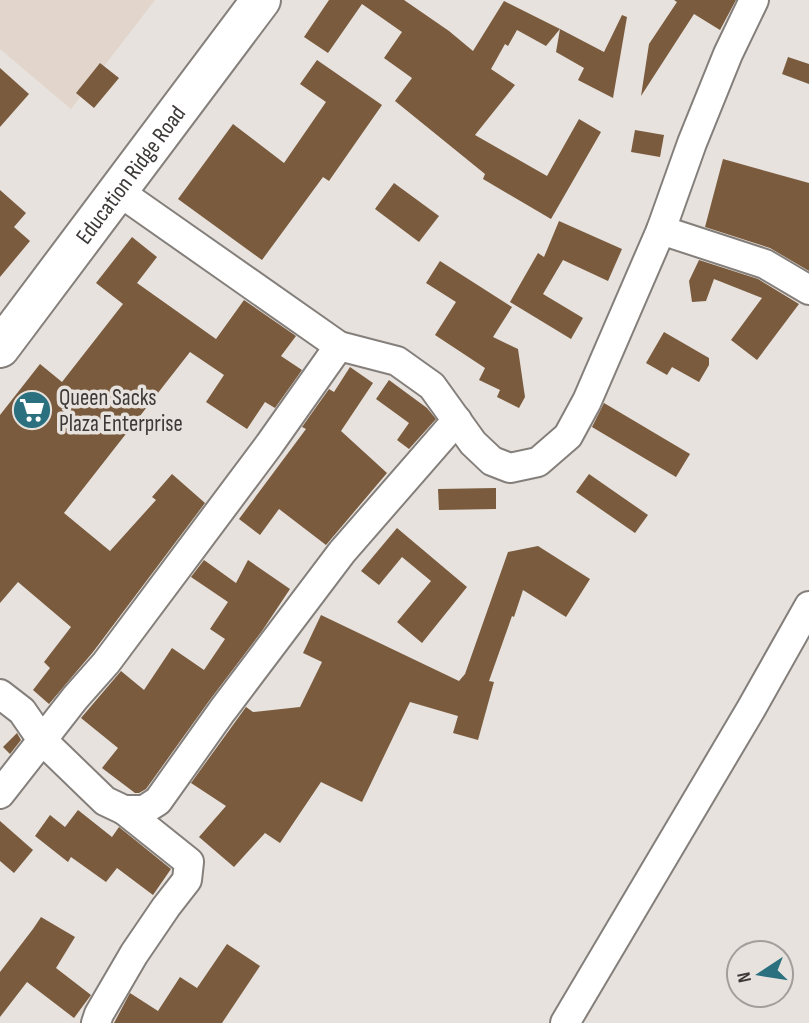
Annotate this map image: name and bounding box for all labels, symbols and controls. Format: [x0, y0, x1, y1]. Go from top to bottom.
street label: Education Ridge Road [70, 100, 192, 250]
place label: Queen Sacks Plaza Enterprise [59, 384, 183, 438]
supermarket icon: Queen Sacks Plaza Enterprise [11, 389, 53, 431]
north arrow [725, 939, 795, 1009]
text: N [733, 970, 757, 985]

